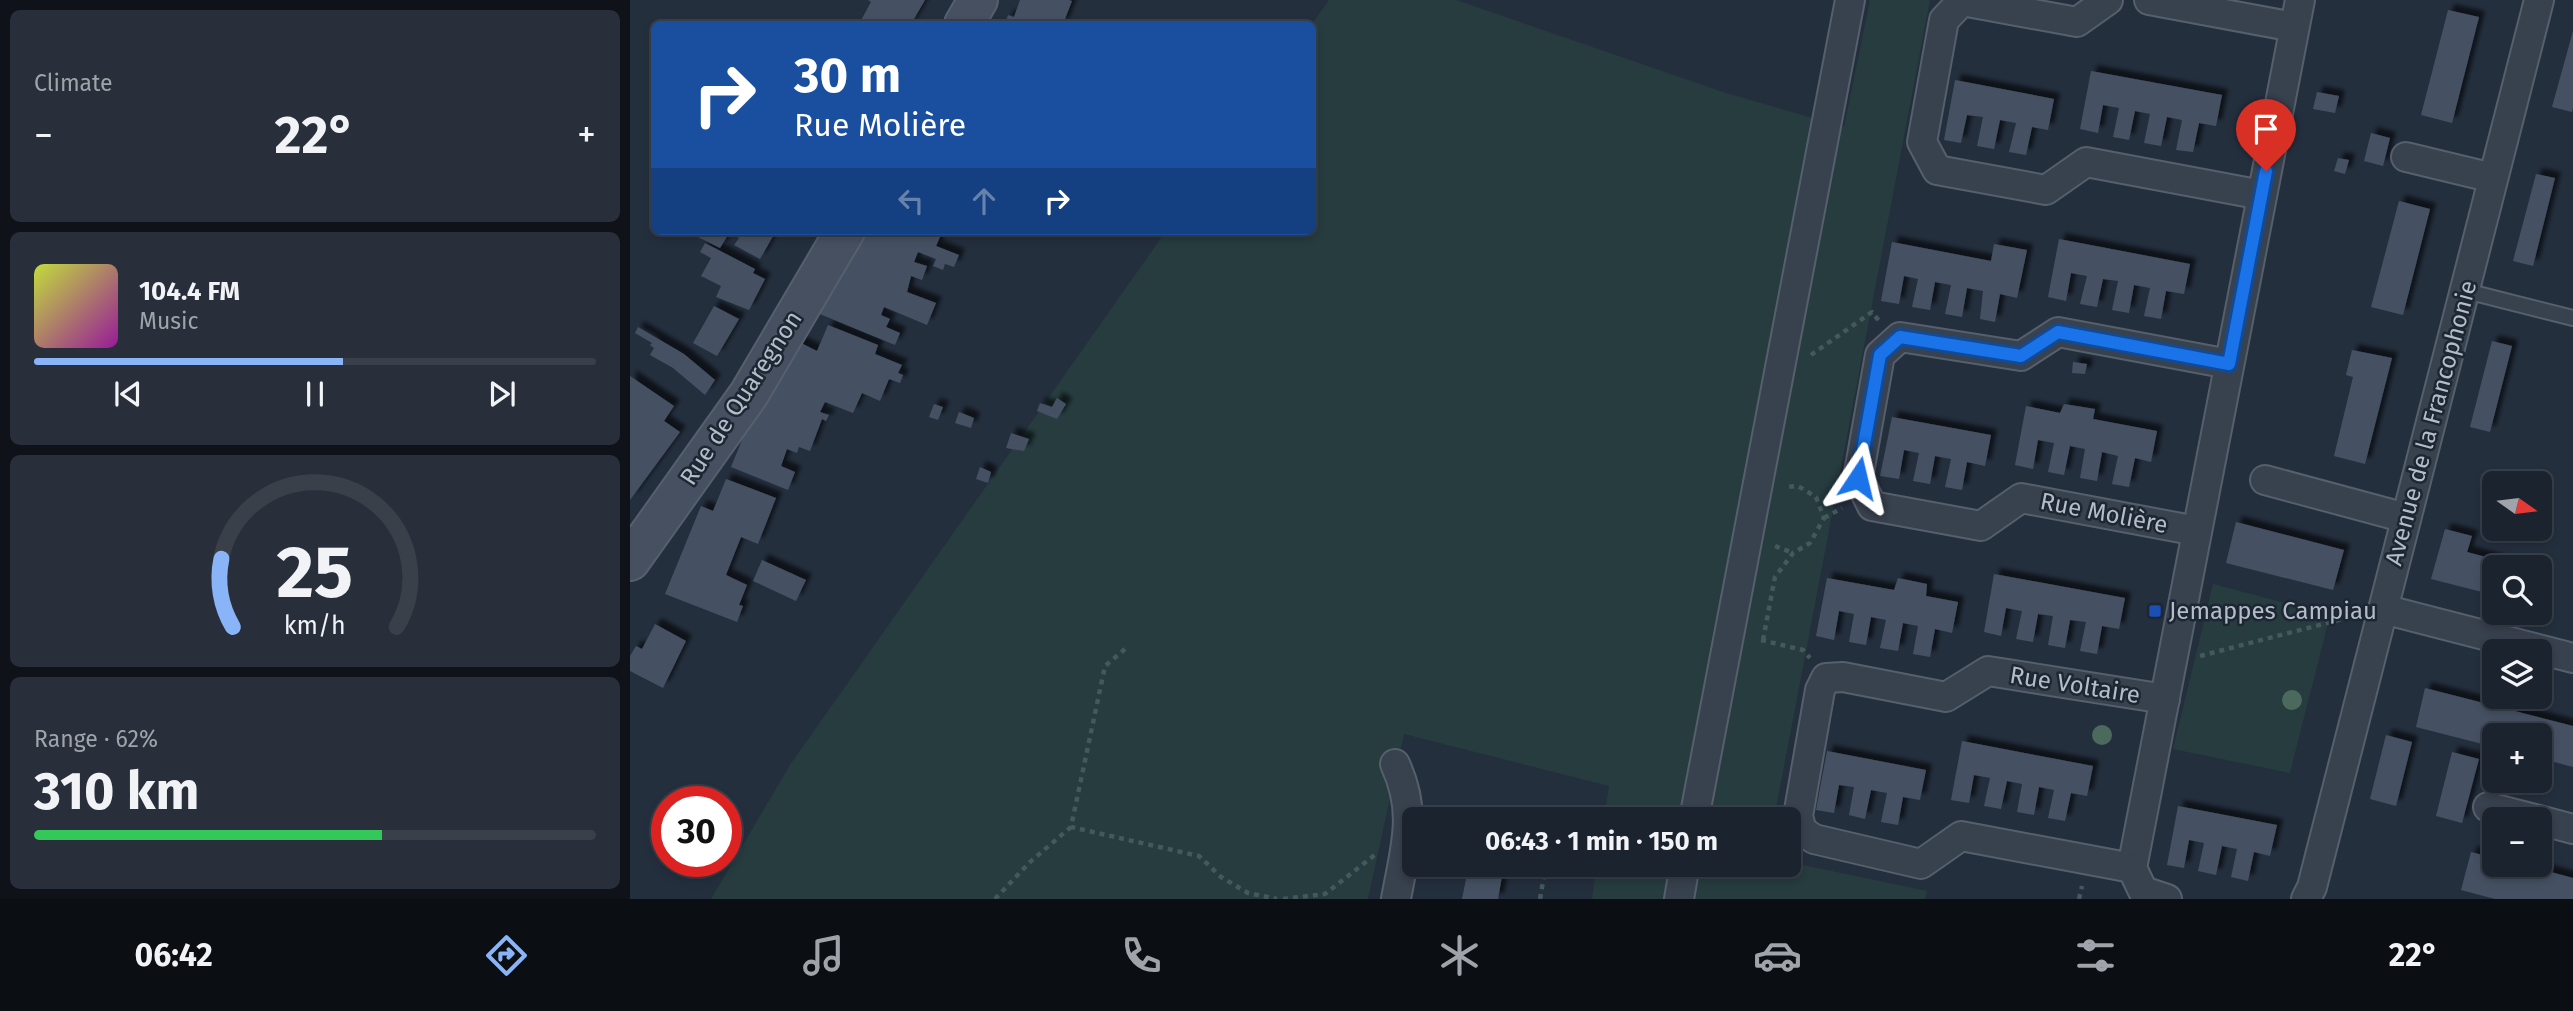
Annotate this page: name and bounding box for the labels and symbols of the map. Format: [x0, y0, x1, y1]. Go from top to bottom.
pin [2236, 99, 2296, 171]
street label: Avenue de la Francophonie [2379, 277, 2483, 569]
street label: Rue de Quaregnon [674, 306, 808, 490]
position arrow [1821, 441, 1895, 515]
north arrow [2482, 471, 2552, 541]
street label: Rue Molière [2038, 487, 2170, 539]
place label: Jemappes Campiau [2169, 597, 2377, 625]
marker: Jemappes Campiau [2147, 603, 2163, 619]
street label: Rue Voltaire [2008, 661, 2142, 709]
speed limit sign: 30 [651, 786, 742, 877]

